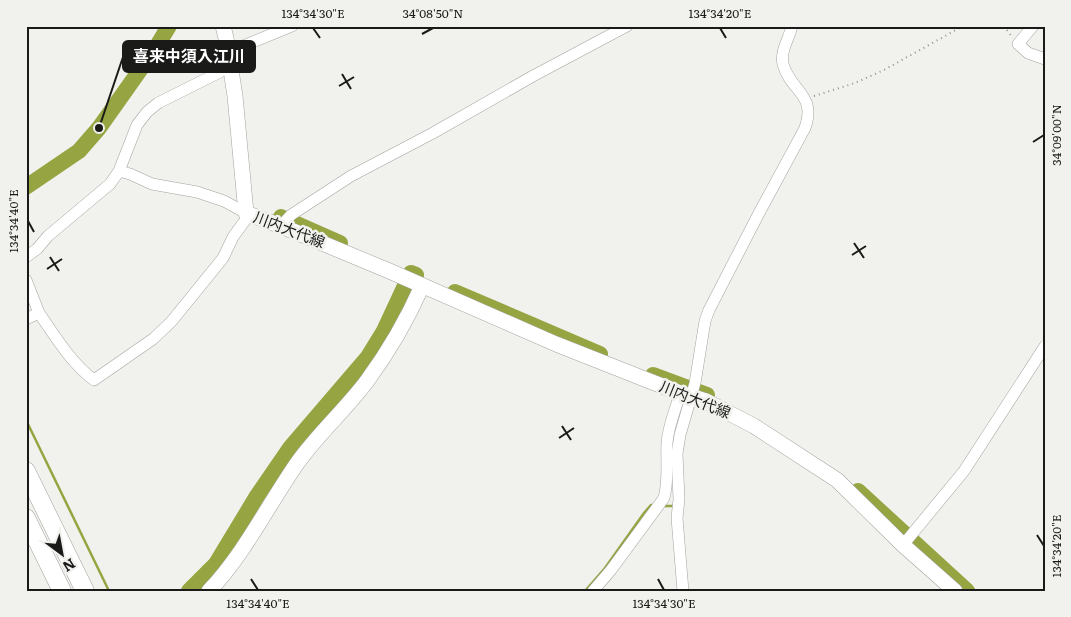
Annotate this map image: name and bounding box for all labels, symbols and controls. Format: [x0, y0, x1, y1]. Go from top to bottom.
text: 134°34'30"E [281, 4, 345, 22]
text: 34°08'50"N [403, 4, 463, 22]
text: 134°34'20"E [689, 4, 752, 22]
callout: 喜来中須入江川 [123, 41, 255, 72]
text: 喜来中須入江川 [133, 43, 245, 67]
text: 34°09'00"N [1047, 104, 1065, 166]
text: 134°34'40"E [4, 189, 22, 253]
street label: 川内大代線 [250, 204, 329, 253]
street label: 川内大代線 [656, 374, 735, 423]
text: 134°34'20"E [1047, 514, 1065, 577]
north arrow [38, 530, 88, 580]
text: N [59, 554, 80, 578]
text: 134°34'40"E [226, 594, 290, 612]
text: 134°34'30"E [632, 594, 696, 612]

